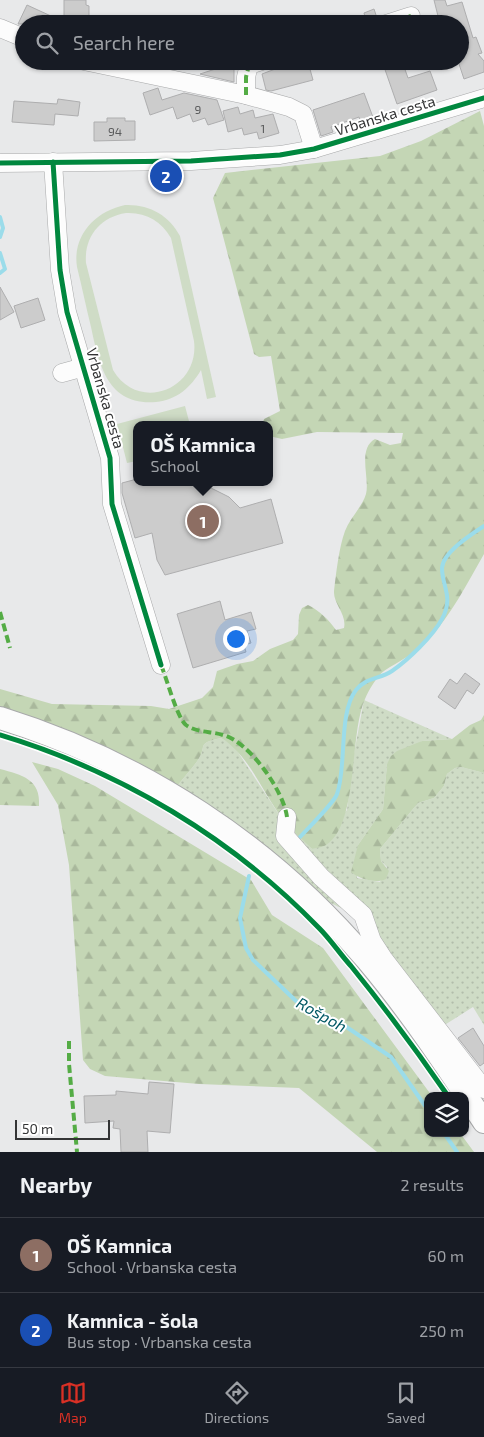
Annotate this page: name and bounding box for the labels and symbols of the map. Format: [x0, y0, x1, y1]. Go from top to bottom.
street label: Vrbanska cesta [333, 91, 437, 139]
house number: 9 [195, 102, 202, 116]
house number: 1 [261, 121, 265, 135]
house number: 94 [108, 124, 122, 138]
pin: 2 [150, 157, 182, 195]
street label: Vrbanska cesta [83, 346, 129, 450]
pin: 1 [187, 502, 219, 540]
your location [223, 626, 249, 652]
water label: Rošpoh [294, 993, 350, 1035]
scale bar [15, 1117, 110, 1140]

